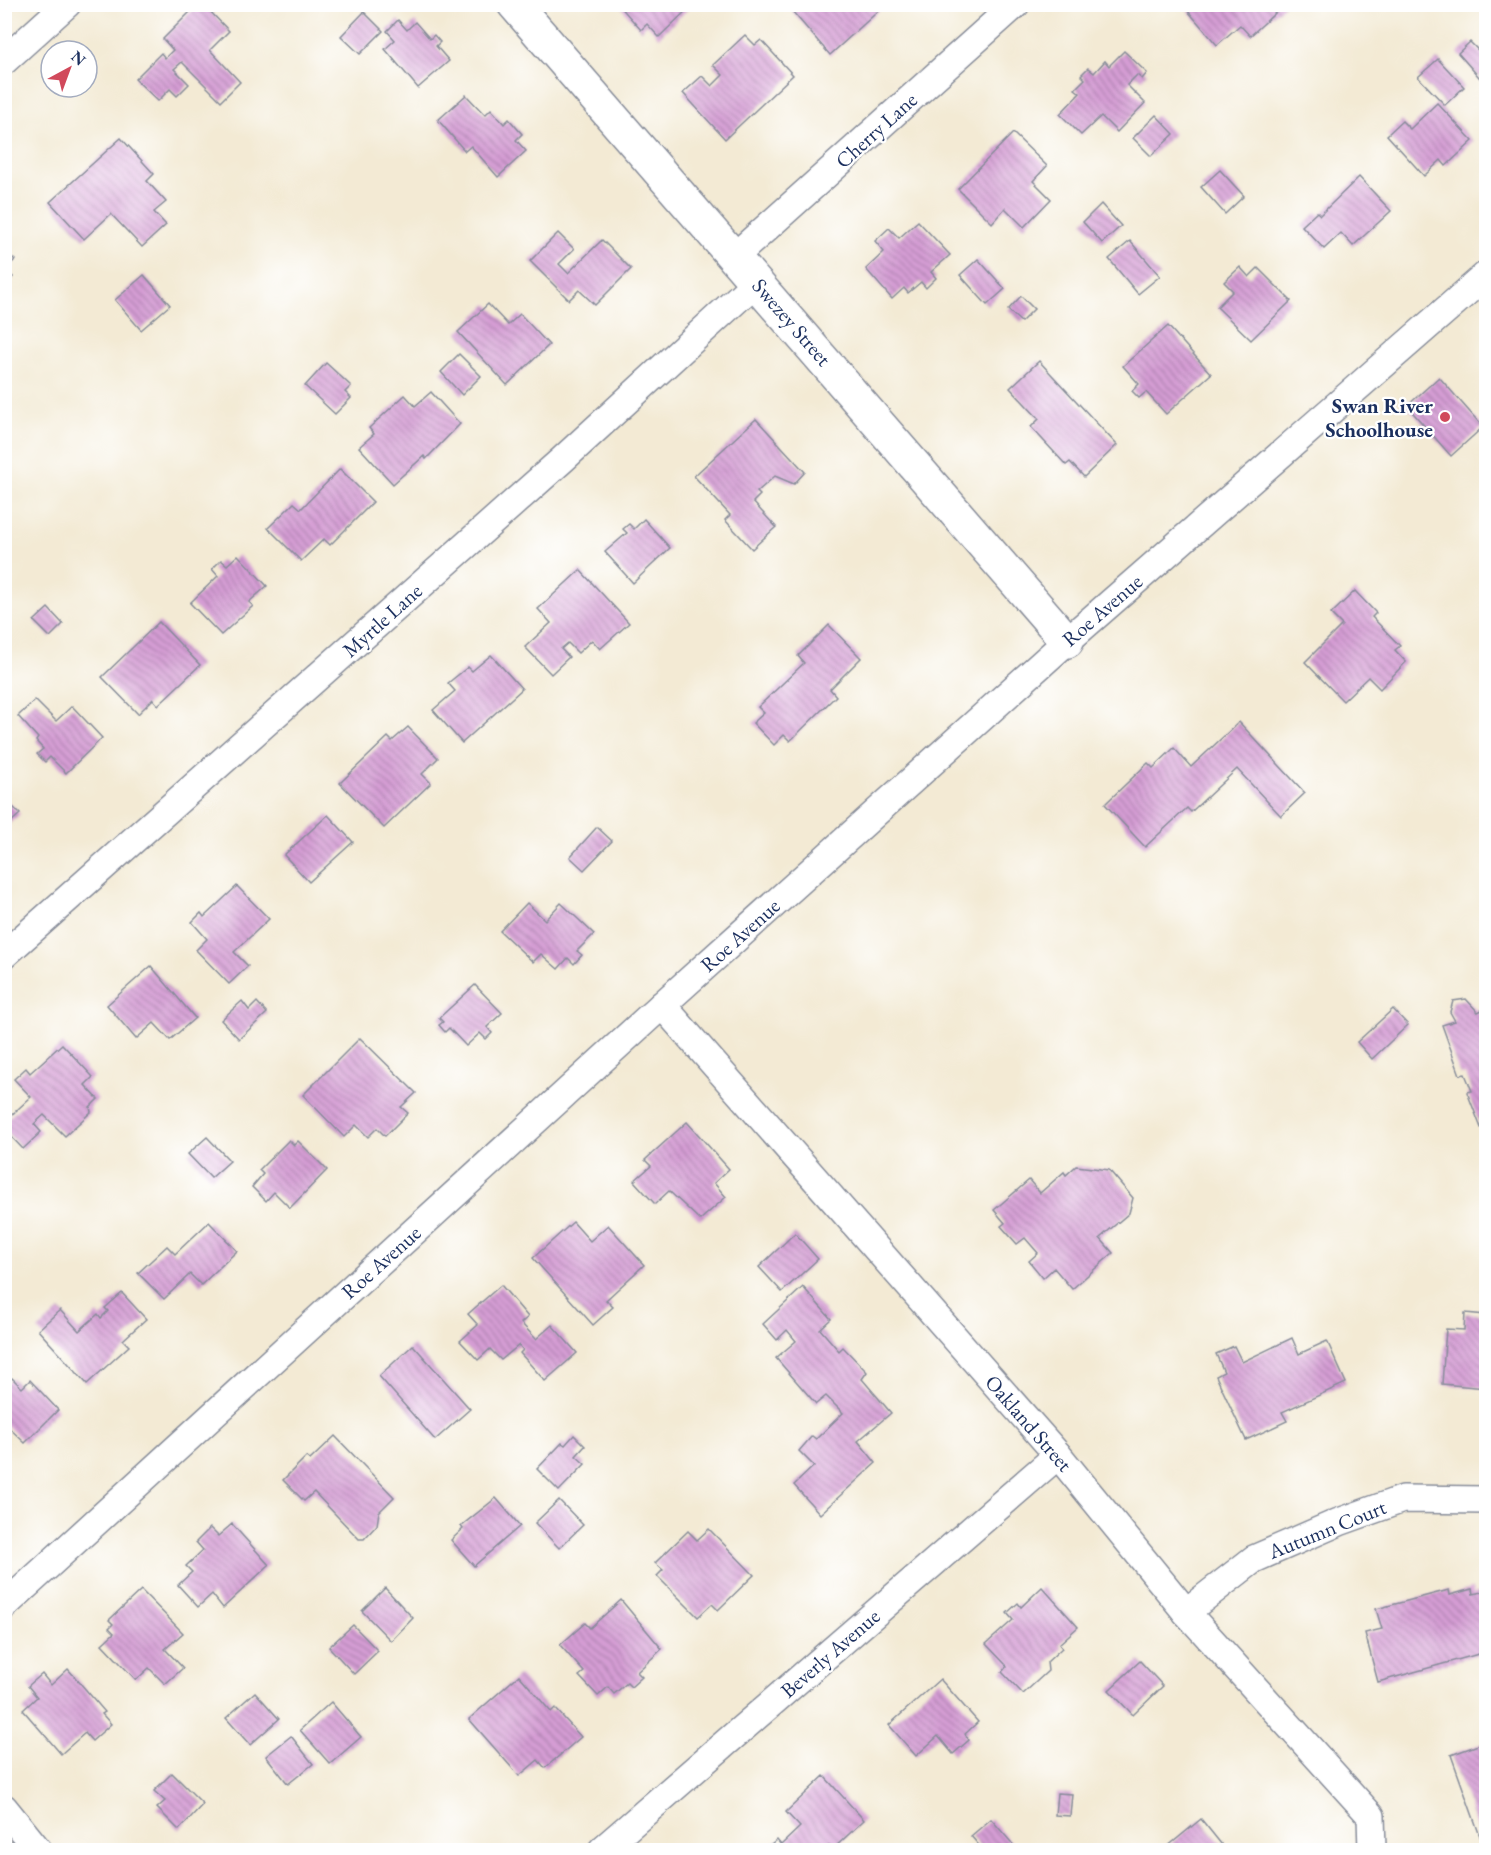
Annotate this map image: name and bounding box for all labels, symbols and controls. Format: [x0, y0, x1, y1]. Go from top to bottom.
north arrow [39, 39, 99, 99]
text: N [67, 46, 90, 70]
street label: Cherry Lane [829, 86, 923, 174]
street label: Swezey Street [747, 273, 838, 372]
place label: Swan River Schoolhouse [1325, 392, 1433, 443]
marker: Swan River Schoolhouse [1438, 410, 1452, 424]
street label: Roe Avenue [1056, 568, 1148, 652]
street label: Myrtle Lane [336, 577, 428, 663]
street label: Roe Avenue [695, 892, 785, 978]
street label: Roe Avenue [336, 1219, 426, 1305]
street label: Oakland Street [980, 1369, 1079, 1477]
street label: Autumn Court [1263, 1493, 1390, 1565]
street label: Beverly Avenue [775, 1602, 885, 1704]

